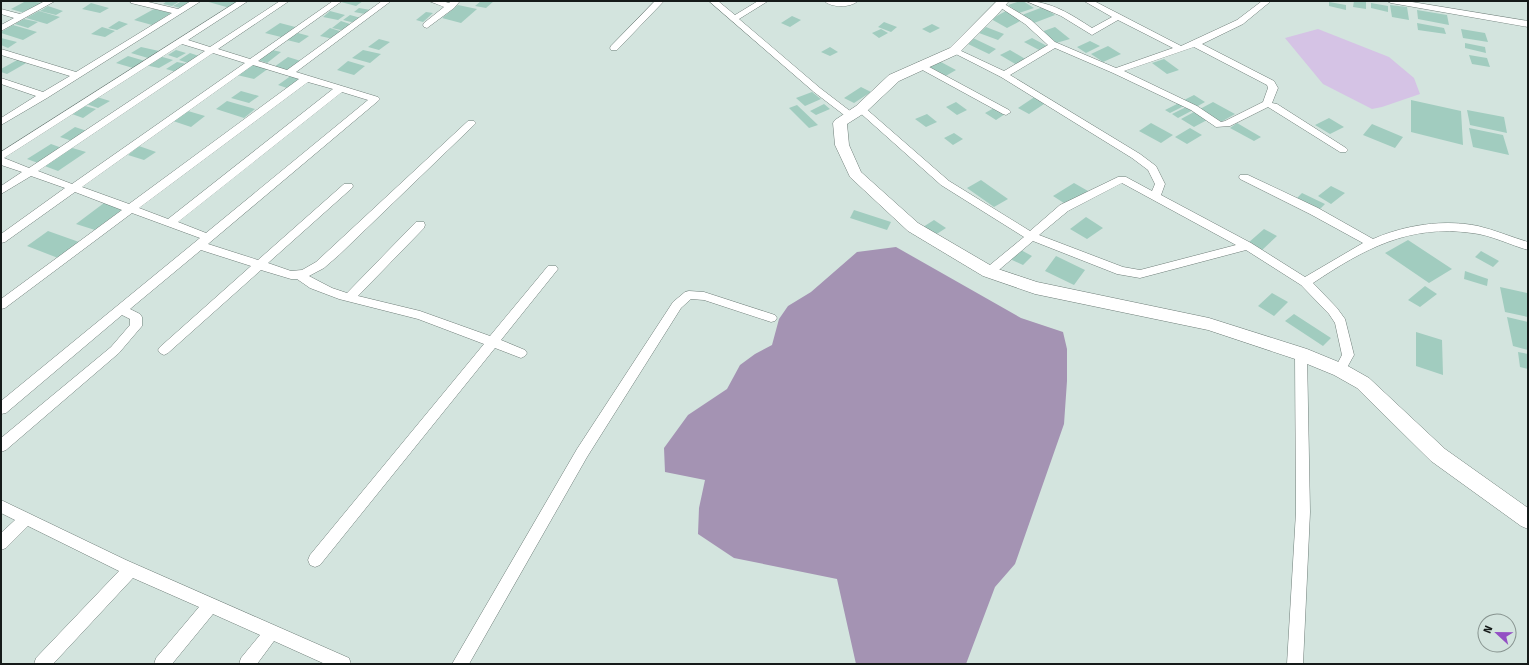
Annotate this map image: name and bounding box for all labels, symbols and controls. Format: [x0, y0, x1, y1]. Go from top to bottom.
north arrow [1477, 613, 1517, 653]
text: N [1481, 624, 1496, 635]

